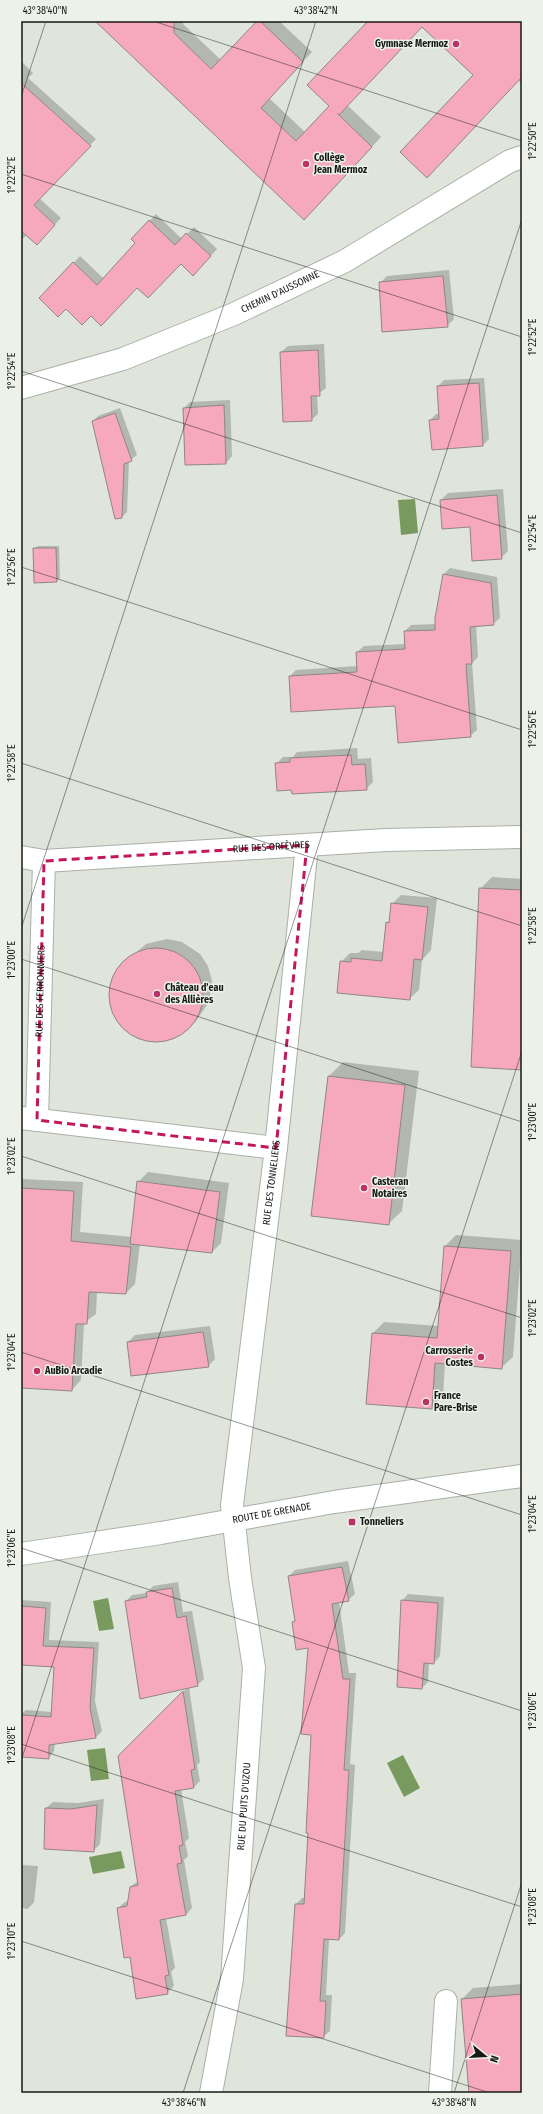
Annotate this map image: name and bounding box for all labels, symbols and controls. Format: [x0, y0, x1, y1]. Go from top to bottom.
text: 43°38'40"N [23, 5, 67, 17]
text: 43°38'42"N [294, 5, 338, 17]
place label: Gymnase Mermoz [375, 38, 449, 50]
marker: Gymnase Mermoz [451, 39, 461, 49]
text: 1°22'50"E [527, 122, 539, 160]
place label: Collège Jean Mermoz [313, 151, 368, 176]
text: 1°22'52"E [6, 156, 18, 193]
marker: Collège Jean Mermoz [301, 159, 311, 169]
street label: CHEMIN D'AUSSONNE [239, 268, 322, 316]
text: 1°22'52"E [527, 318, 539, 355]
text: 1°22'54"E [6, 352, 18, 389]
text: 1°22'54"E [527, 514, 539, 551]
text: 1°22'56"E [6, 548, 18, 586]
text: 1°22'56"E [527, 710, 539, 748]
text: 1°22'58"E [6, 744, 18, 782]
street label: RUE DES ORFÈVRES [232, 838, 310, 855]
text: 1°22'58"E [527, 907, 539, 945]
text: 1°23'00"E [6, 941, 18, 979]
street label: RUE DES FERRONNIERS [33, 945, 48, 1037]
place label: Château d’eau des Allières [165, 982, 224, 1006]
marker: Château d’eau des Allières [152, 989, 162, 999]
text: 1°23'00"E [527, 1103, 539, 1141]
text: 1°23'02"E [6, 1137, 18, 1175]
street label: RUE DES TONNELIERS [261, 1140, 283, 1226]
place label: Casteran Notaires [372, 1176, 408, 1200]
marker: Casteran Notaires [359, 1183, 369, 1193]
text: 1°23'02"E [527, 1299, 539, 1337]
text: 1°23'04"E [6, 1333, 18, 1371]
place label: Carrosserie Costes [425, 1345, 474, 1369]
marker: Carrosserie Costes [476, 1352, 486, 1362]
place label: AuBio Arcadie [44, 1365, 102, 1377]
marker: AuBio Arcadie [32, 1366, 42, 1376]
place label: France Pare-Brise [434, 1390, 477, 1414]
marker: France Pare-Brise [421, 1397, 431, 1407]
text: 1°23'04"E [527, 1495, 539, 1533]
street label: ROUTE DE GRENADE [231, 1500, 312, 1526]
place label: Tonneliers [360, 1516, 404, 1528]
marker: Tonneliers [347, 1517, 357, 1527]
text: 1°23'06"E [6, 1529, 18, 1567]
text: 1°23'06"E [527, 1692, 539, 1730]
text: 1°23'08"E [6, 1726, 18, 1764]
street label: RUE DU PUITS D'UZOU [235, 1762, 253, 1851]
text: 1°23'08"E [527, 1888, 539, 1926]
text: 1°23'10"E [6, 1922, 18, 1960]
north arrow [465, 2036, 505, 2076]
text: N [487, 2054, 501, 2064]
text: 43°38'46"N [162, 2097, 206, 2109]
text: 43°38'48"N [432, 2097, 476, 2109]

